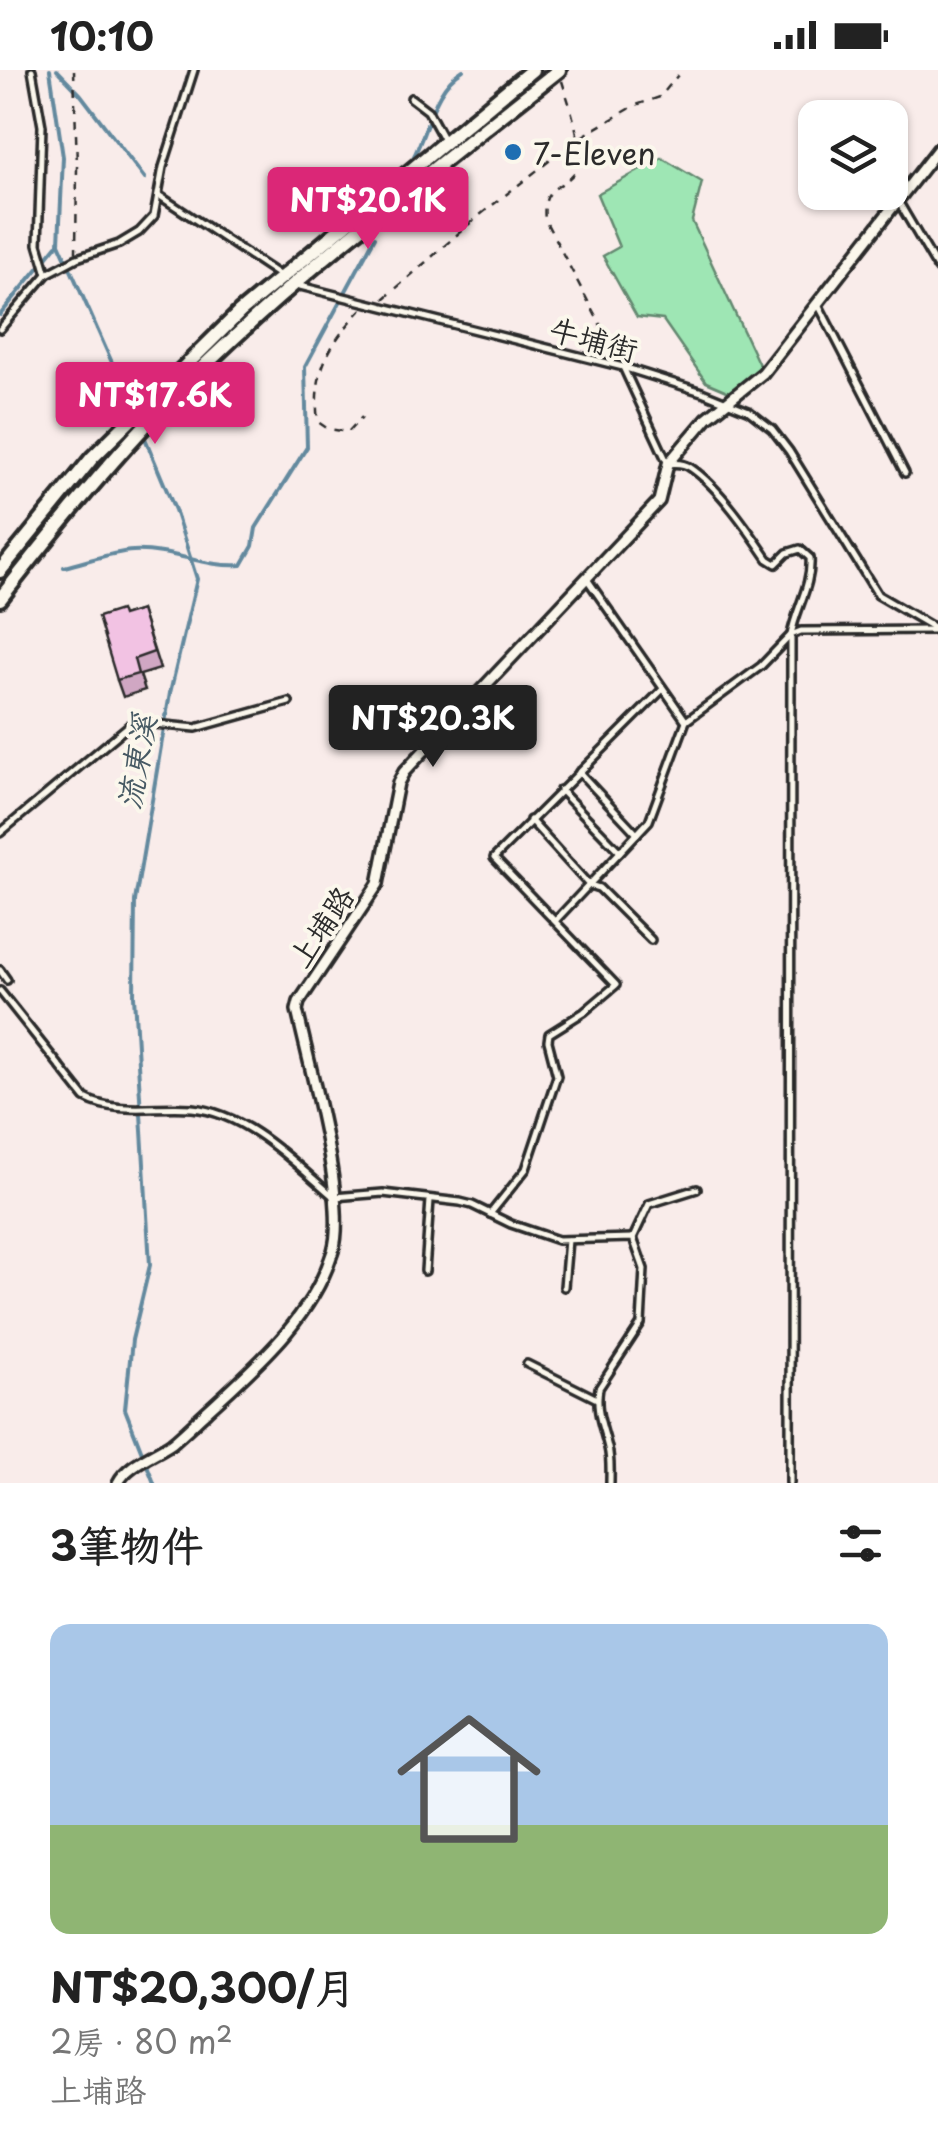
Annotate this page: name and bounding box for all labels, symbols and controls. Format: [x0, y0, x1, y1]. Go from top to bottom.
text: 10:10 [50, 7, 154, 64]
map controls [798, 100, 908, 210]
button: layers [798, 100, 908, 210]
place label: 7-Eleven [533, 130, 656, 175]
marker: 7-Eleven [502, 141, 524, 163]
pin: NT$20.1K [265, 167, 471, 252]
text: NT$20.1K [289, 175, 447, 223]
street label: 牛埔街 [545, 305, 643, 371]
pin: NT$17.6K [52, 362, 258, 447]
text: NT$17.6K [78, 370, 232, 418]
pin: NT$20.3K [330, 685, 536, 770]
text: NT$20.3K [351, 693, 515, 741]
water label: 流東溪 [103, 709, 167, 813]
street label: 上埔路 [276, 876, 364, 976]
text: 3筆物件 [50, 1512, 204, 1575]
icon: filters [833, 1516, 888, 1571]
icon: home [379, 1689, 559, 1869]
text: NT$20,300/月 [50, 1954, 356, 2017]
text: 2房 · 80 m² [50, 2017, 233, 2065]
text: 上埔路 [50, 2065, 146, 2113]

